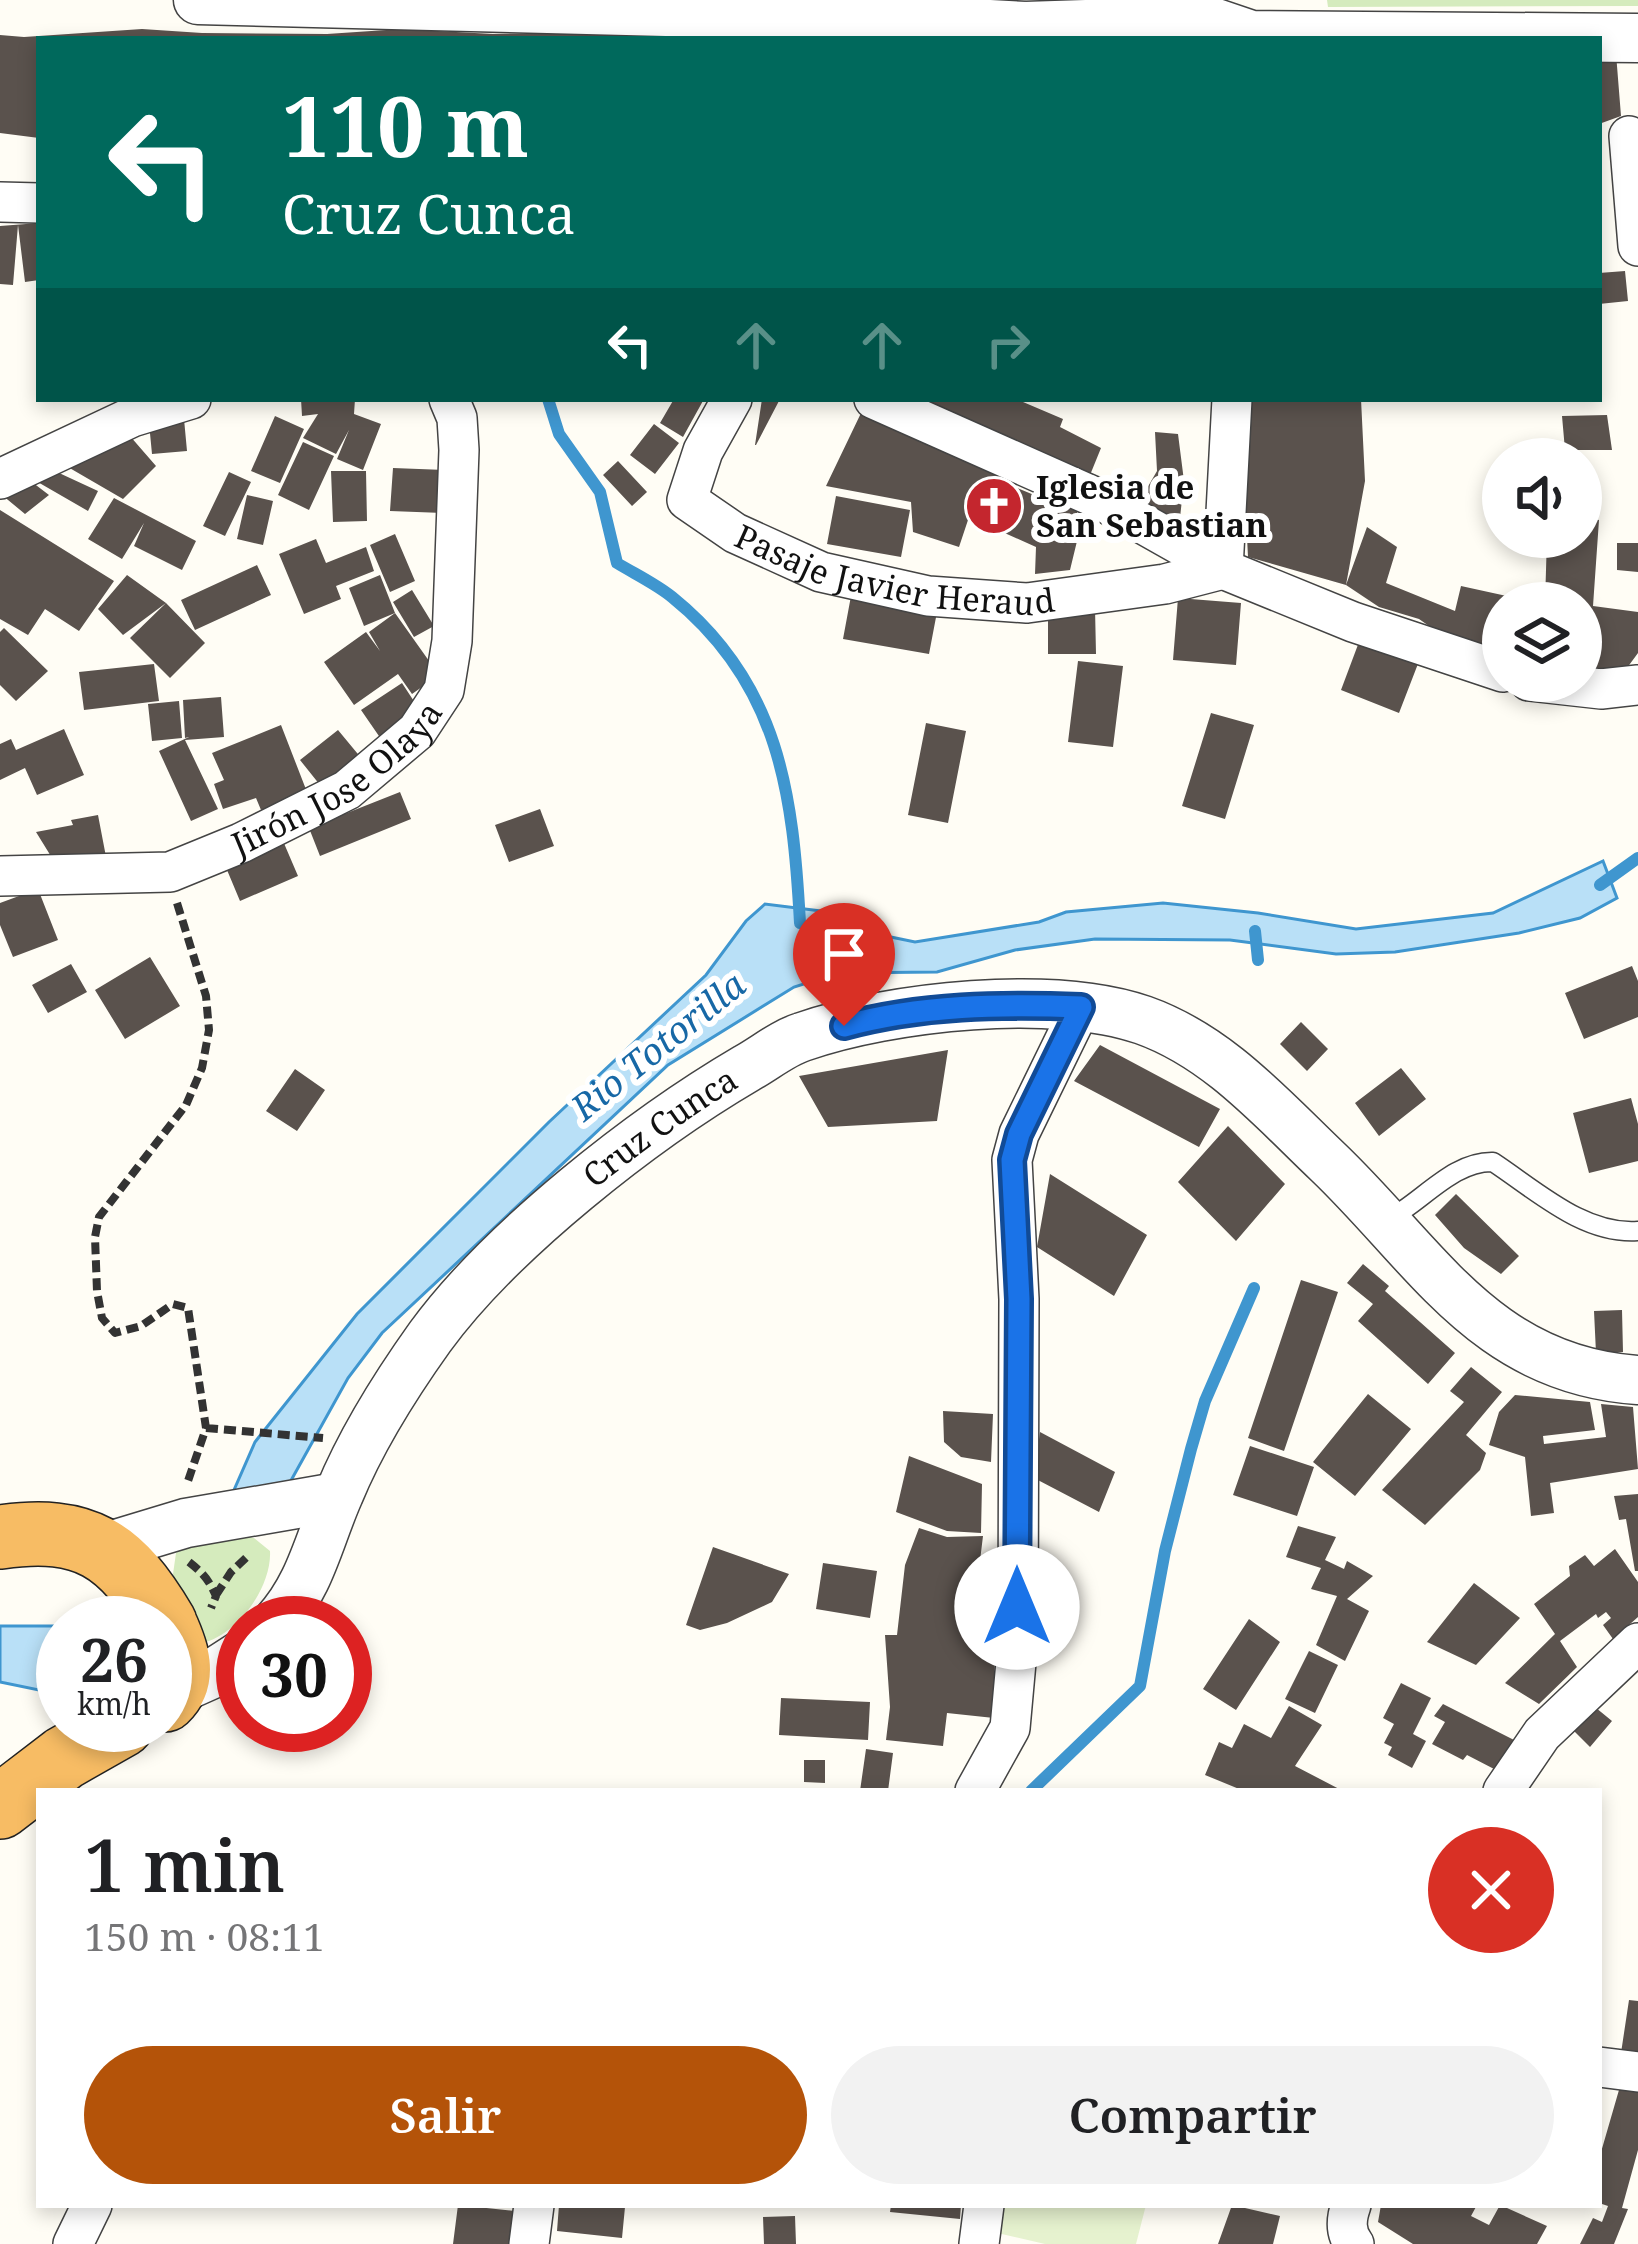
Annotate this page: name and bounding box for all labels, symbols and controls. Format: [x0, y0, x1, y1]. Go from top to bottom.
text: 110 m [282, 67, 529, 182]
icon: left [84, 84, 240, 240]
text: Cruz Cunca [282, 176, 576, 250]
icon: left [597, 312, 663, 378]
icon: ahead [723, 312, 789, 378]
icon: ahead [849, 312, 915, 378]
icon: right [975, 312, 1041, 378]
map controls [1482, 438, 1602, 702]
button: sound [1482, 438, 1602, 558]
place label: Iglesia de San Sebastian [1036, 464, 1267, 547]
church icon: Iglesia de San Sebastian [963, 475, 1025, 537]
street label: Pasaje Javier Heraud [728, 513, 1057, 625]
button: layers [1482, 582, 1602, 702]
street label: Jirón Jose Olaya [224, 693, 452, 867]
pin [793, 903, 895, 1026]
icon: arrive [811, 921, 877, 987]
water label: Rio Totorilla [560, 960, 755, 1132]
street label: Cruz Cunca [573, 1056, 745, 1197]
position arrow [954, 1544, 1080, 1670]
speed limit sign: 30 [216, 1596, 372, 1752]
text: 26 [80, 1618, 148, 1700]
text: km/h [77, 1683, 151, 1724]
text: 1 min [84, 1815, 285, 1913]
button: close [1428, 1827, 1554, 1953]
text: 150 m · 08:11 [84, 1909, 325, 1962]
button: Salir [84, 2046, 807, 2184]
button: Compartir [831, 2046, 1554, 2184]

